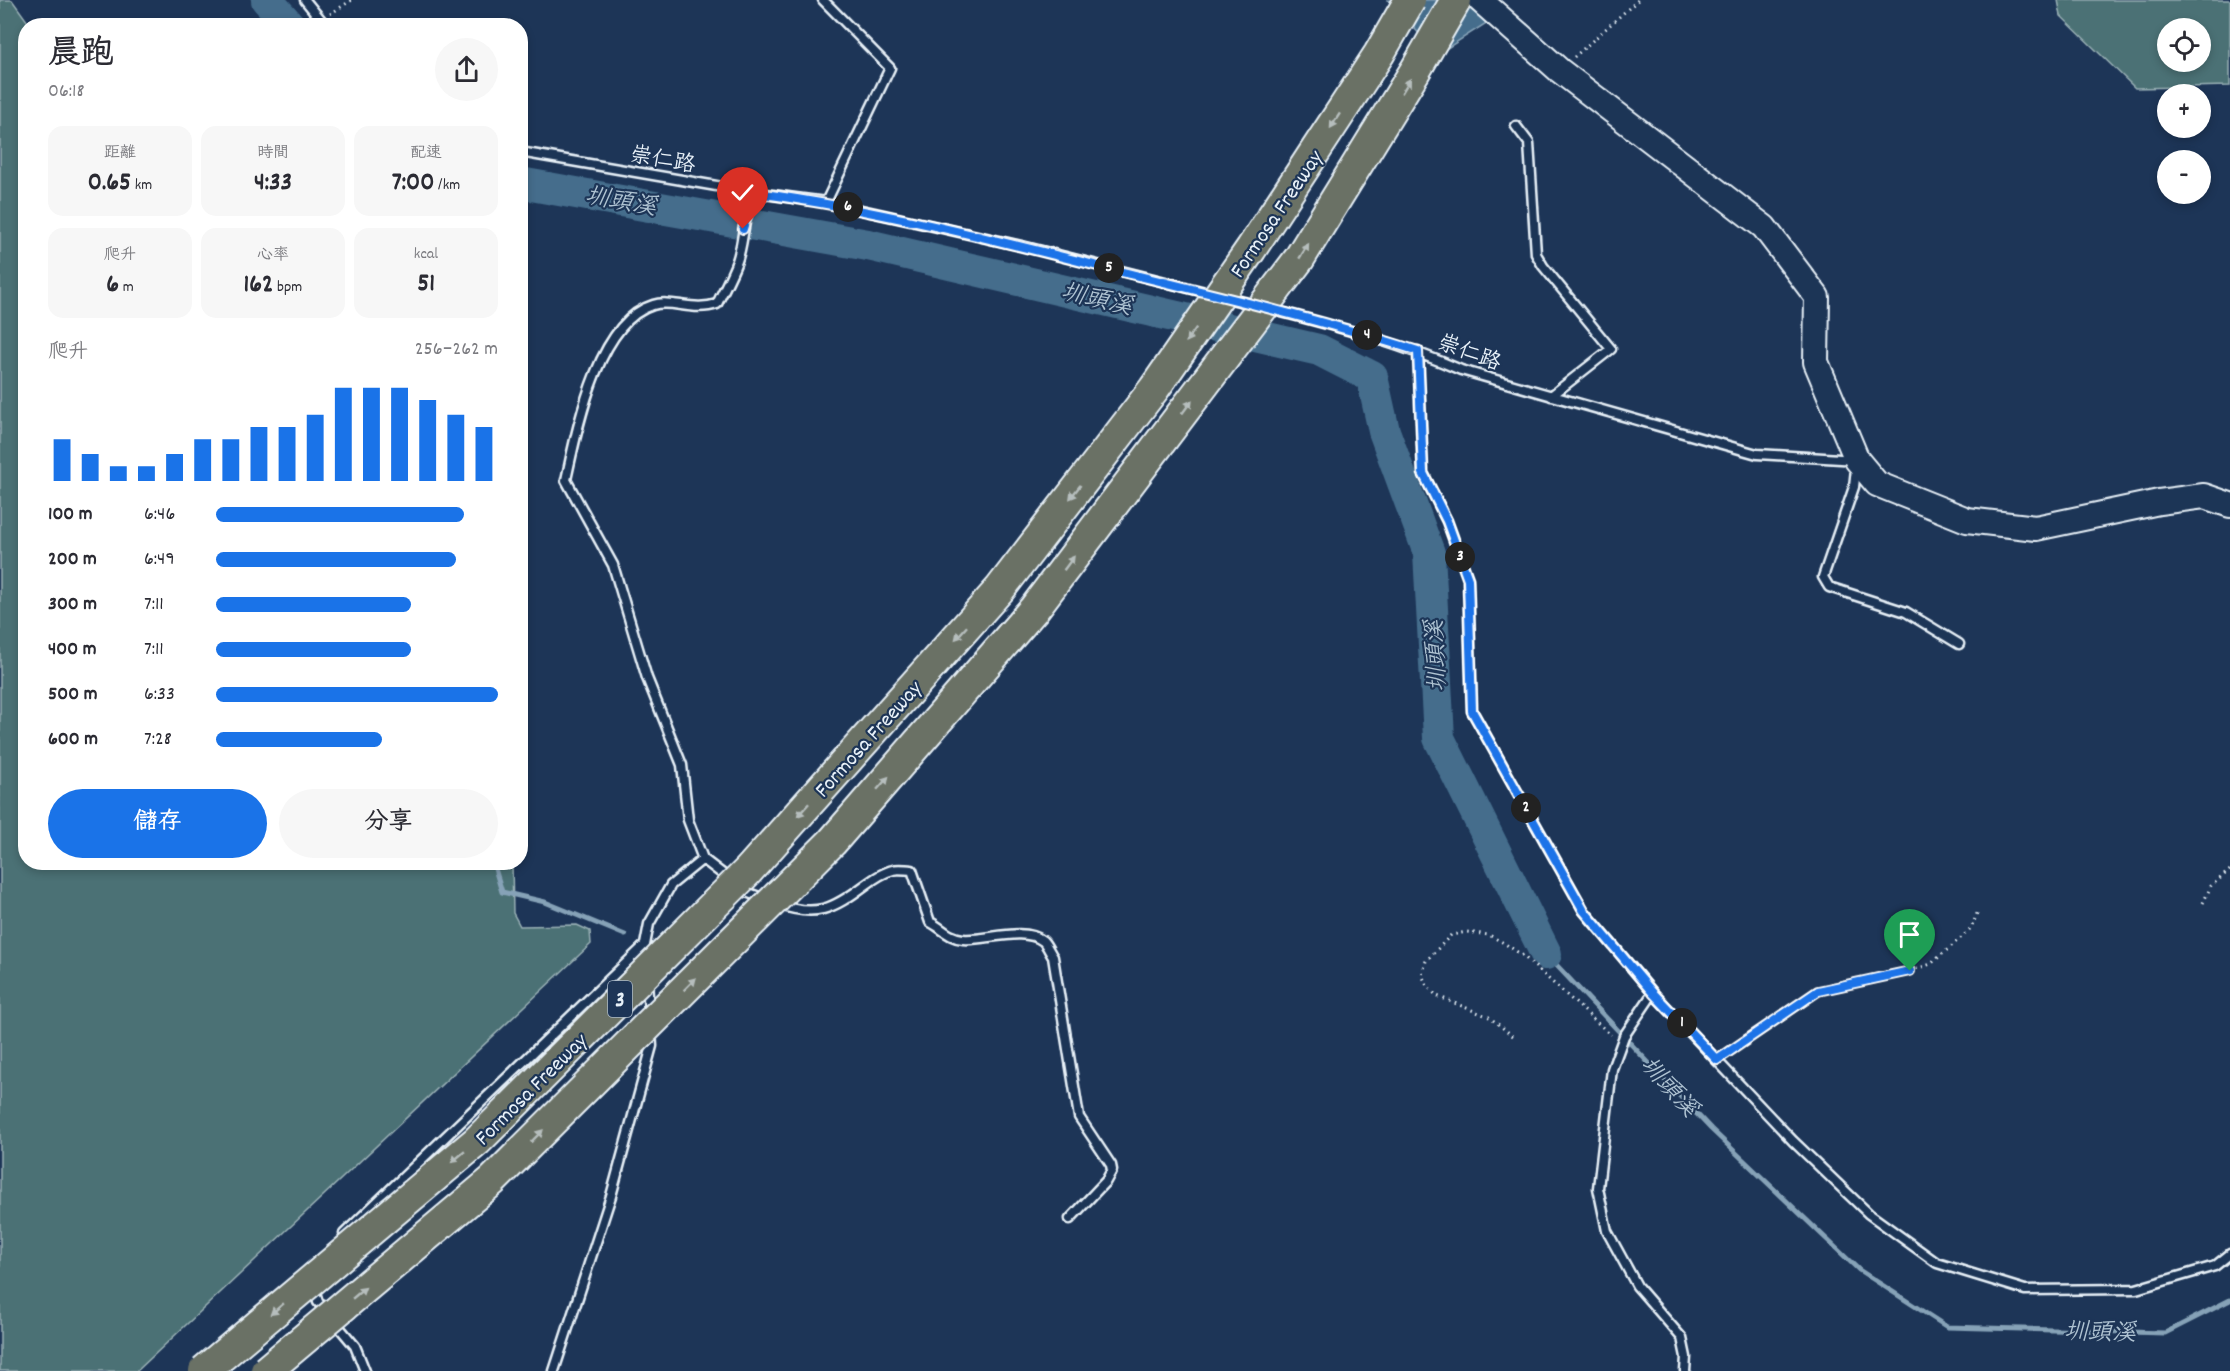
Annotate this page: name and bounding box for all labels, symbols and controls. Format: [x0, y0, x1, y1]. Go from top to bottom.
map controls [2157, 18, 2211, 204]
button: locate [2157, 18, 2211, 72]
text: 晨跑 [48, 32, 114, 79]
button: share [435, 38, 498, 101]
text: 06:18 [48, 78, 84, 106]
one-way arrow [1401, 78, 1412, 94]
button: + [2157, 84, 2211, 138]
one-way arrow [1330, 113, 1341, 129]
street label: 崇仁路 [627, 140, 698, 182]
text: 距離 [104, 142, 136, 165]
text: 時間 [257, 142, 289, 165]
text: 配速 [410, 142, 442, 165]
street label: Formosa Freeway [1224, 144, 1333, 285]
button: − [2157, 150, 2211, 204]
text: 0.65 [88, 165, 131, 202]
text: 4:33 [254, 165, 292, 202]
text: 7:00 [392, 165, 434, 202]
pin [717, 167, 768, 229]
text: km [131, 174, 152, 197]
text: /km [434, 174, 460, 197]
icon: check [726, 176, 759, 209]
water label: 圳頭溪 [582, 180, 661, 226]
pin: 6 [833, 192, 863, 222]
text: 6 [844, 195, 852, 218]
text: kcal [414, 243, 438, 266]
one-way arrow [1298, 243, 1309, 260]
text: 爬升 [104, 244, 136, 267]
text: 心率 [257, 244, 289, 267]
pin: 5 [1094, 253, 1124, 283]
text: 5 [1105, 256, 1113, 279]
text: 51 [417, 266, 435, 303]
text: 6 [106, 267, 119, 304]
text: 162 [244, 267, 273, 304]
text: m [119, 276, 134, 299]
text: bpm [273, 276, 302, 299]
water label: 圳頭溪 [1057, 276, 1137, 326]
pin: 4 [1352, 320, 1382, 350]
text: 4 [1364, 323, 1370, 346]
one-way arrow [1185, 327, 1197, 343]
street label: 崇仁路 [1432, 328, 1505, 380]
text: 256–262 m [415, 336, 498, 364]
text: 爬升 [48, 339, 88, 367]
one-way arrow [1180, 400, 1192, 415]
one-way arrow [1069, 484, 1081, 499]
text: 100 m [48, 501, 93, 529]
text: 6:46 [144, 501, 175, 529]
pin: 3 [1445, 542, 1475, 572]
text: 3 [1456, 545, 1464, 568]
text: 200 m [48, 546, 97, 574]
text: 6:49 [144, 546, 175, 574]
one-way arrow [1063, 555, 1075, 571]
text: 300 m [48, 591, 97, 619]
text: 7:11 [144, 591, 164, 619]
water label: 圳頭溪 [1419, 617, 1457, 693]
one-way arrow [955, 625, 968, 640]
text: 400 m [48, 636, 96, 664]
text: 7:11 [144, 636, 164, 664]
street label: Formosa Freeway [809, 674, 931, 806]
text: 500 m [48, 681, 97, 709]
text: 6:33 [144, 681, 175, 709]
text: 600 m [48, 726, 98, 754]
text: 7:28 [144, 726, 172, 754]
one-way arrow [876, 776, 889, 791]
button: 儲存 [48, 789, 267, 858]
button: 分享 [279, 789, 498, 858]
pin: 2 [1511, 793, 1541, 823]
text: 2 [1523, 796, 1530, 819]
one-way arrow [796, 802, 810, 817]
pin [1884, 909, 1935, 971]
icon: arrive [1893, 918, 1926, 951]
one-way arrow [682, 977, 696, 991]
road number: 3 [608, 981, 632, 1017]
pin: 1 [1667, 1008, 1697, 1038]
text: 1 [1680, 1011, 1684, 1034]
street label: Formosa Freeway [469, 1026, 597, 1154]
water label: 圳頭溪 [1631, 1050, 1706, 1127]
one-way arrow [530, 1130, 544, 1144]
one-way arrow [450, 1150, 466, 1163]
one-way arrow [351, 1287, 366, 1300]
one-way arrow [270, 1302, 285, 1315]
water label: 圳頭溪 [2064, 1316, 2138, 1352]

